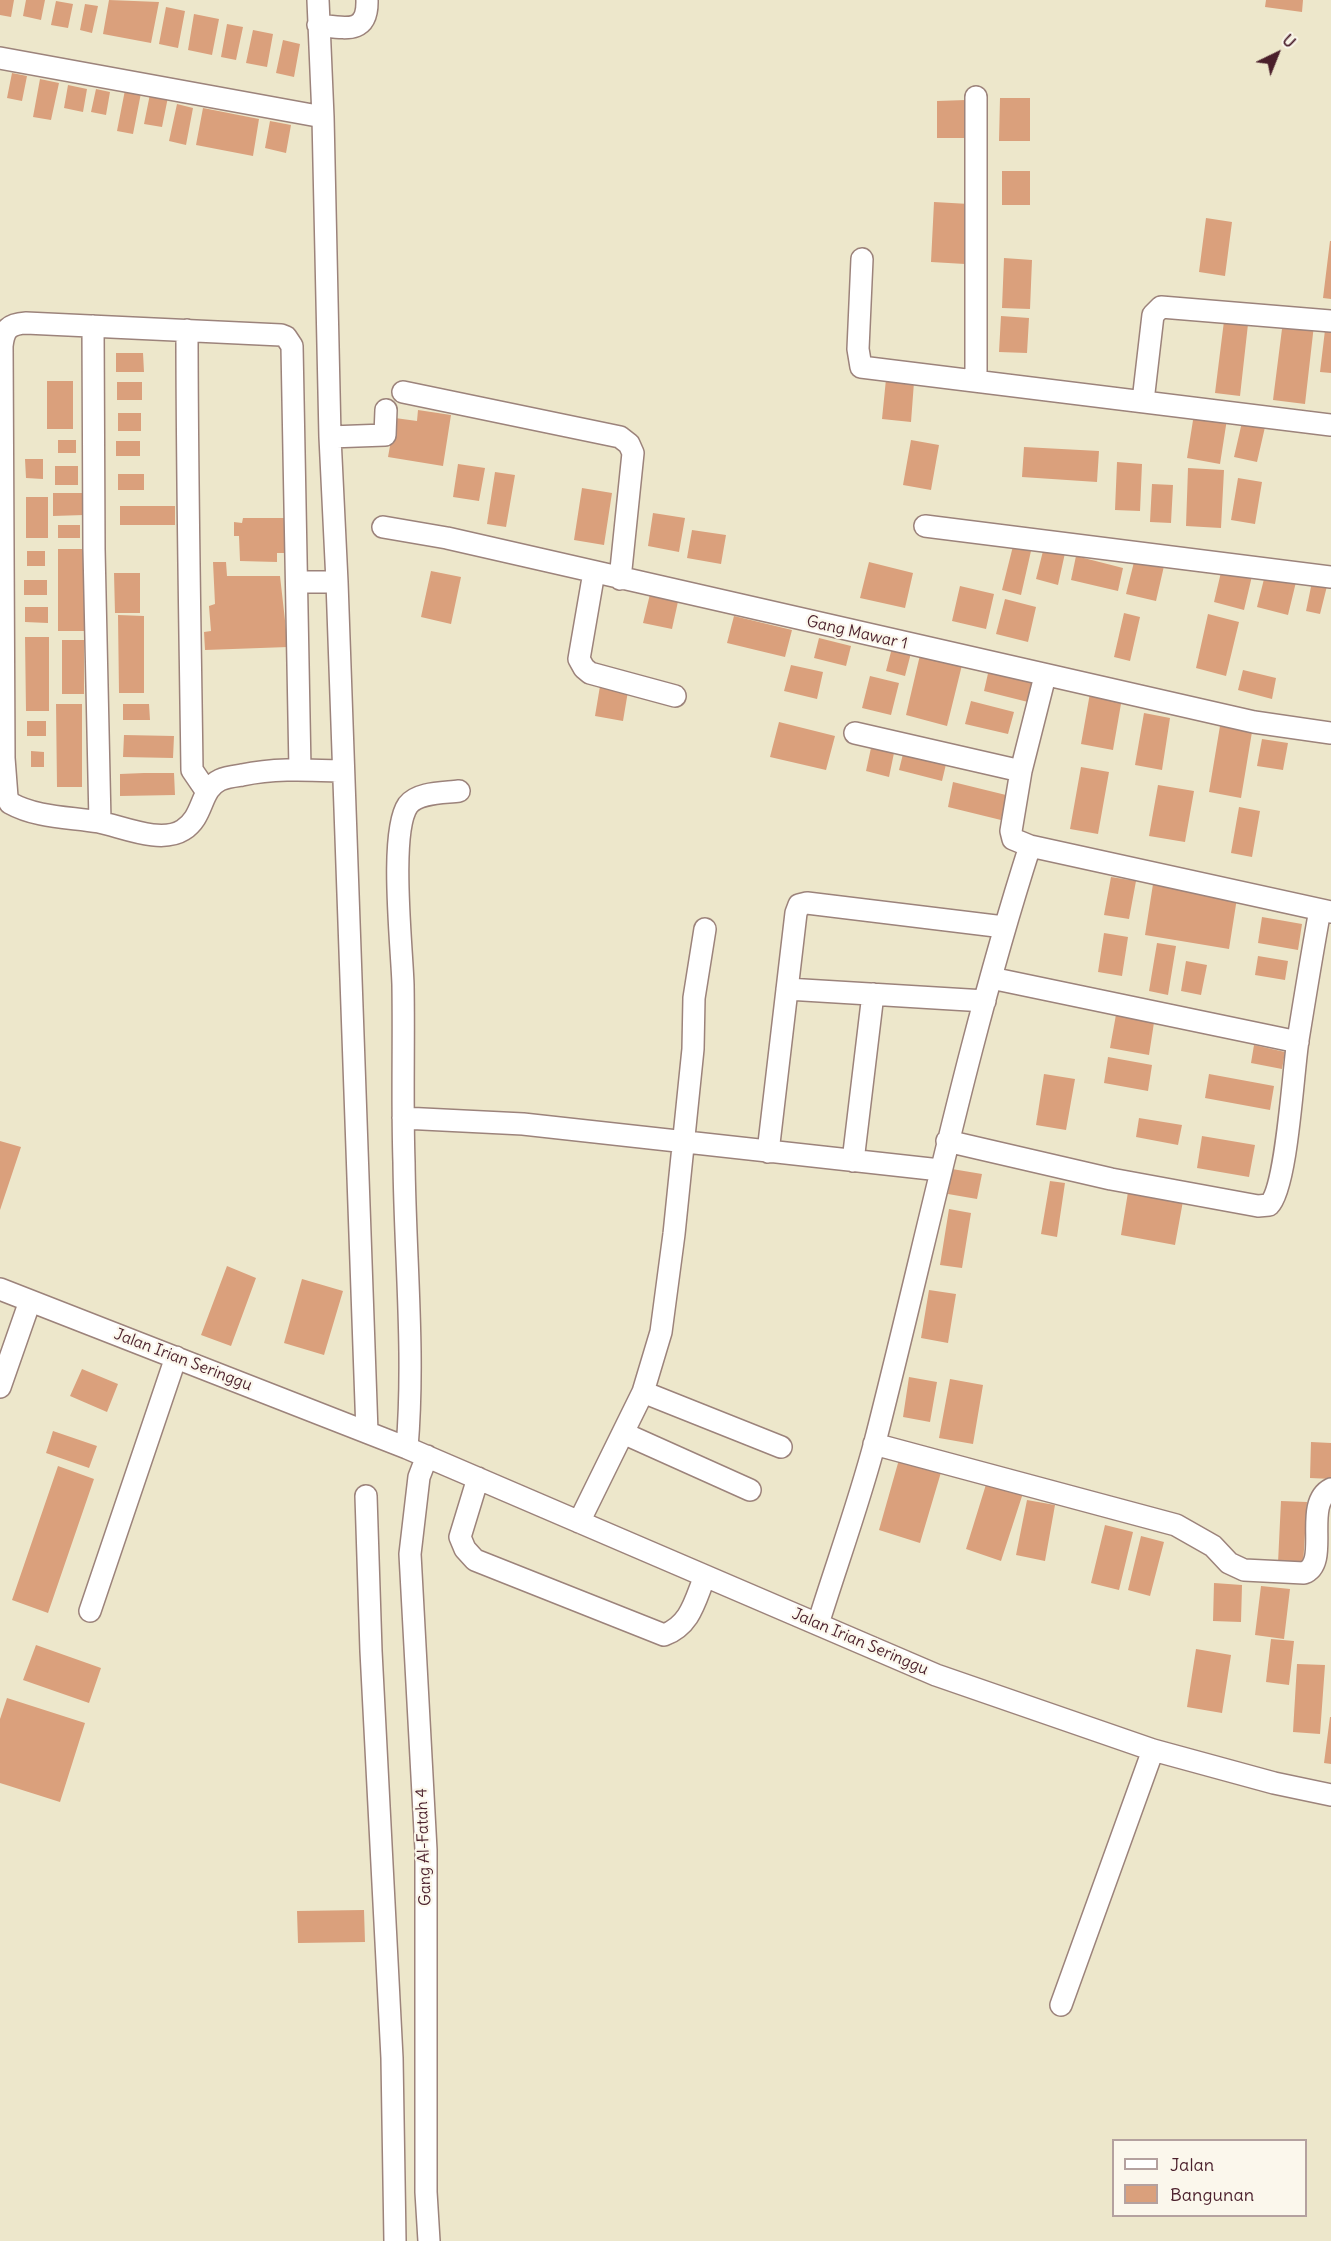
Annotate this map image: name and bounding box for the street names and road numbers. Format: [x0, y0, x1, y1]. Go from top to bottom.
street label: Gang Mawar 1 [805, 612, 909, 654]
street label: Jalan Irian Seringgu [111, 1325, 255, 1395]
street label: Jalan Irian Seringgu [789, 1605, 931, 1679]
street label: Gang Al-Fatah 4 [412, 1788, 436, 1906]

